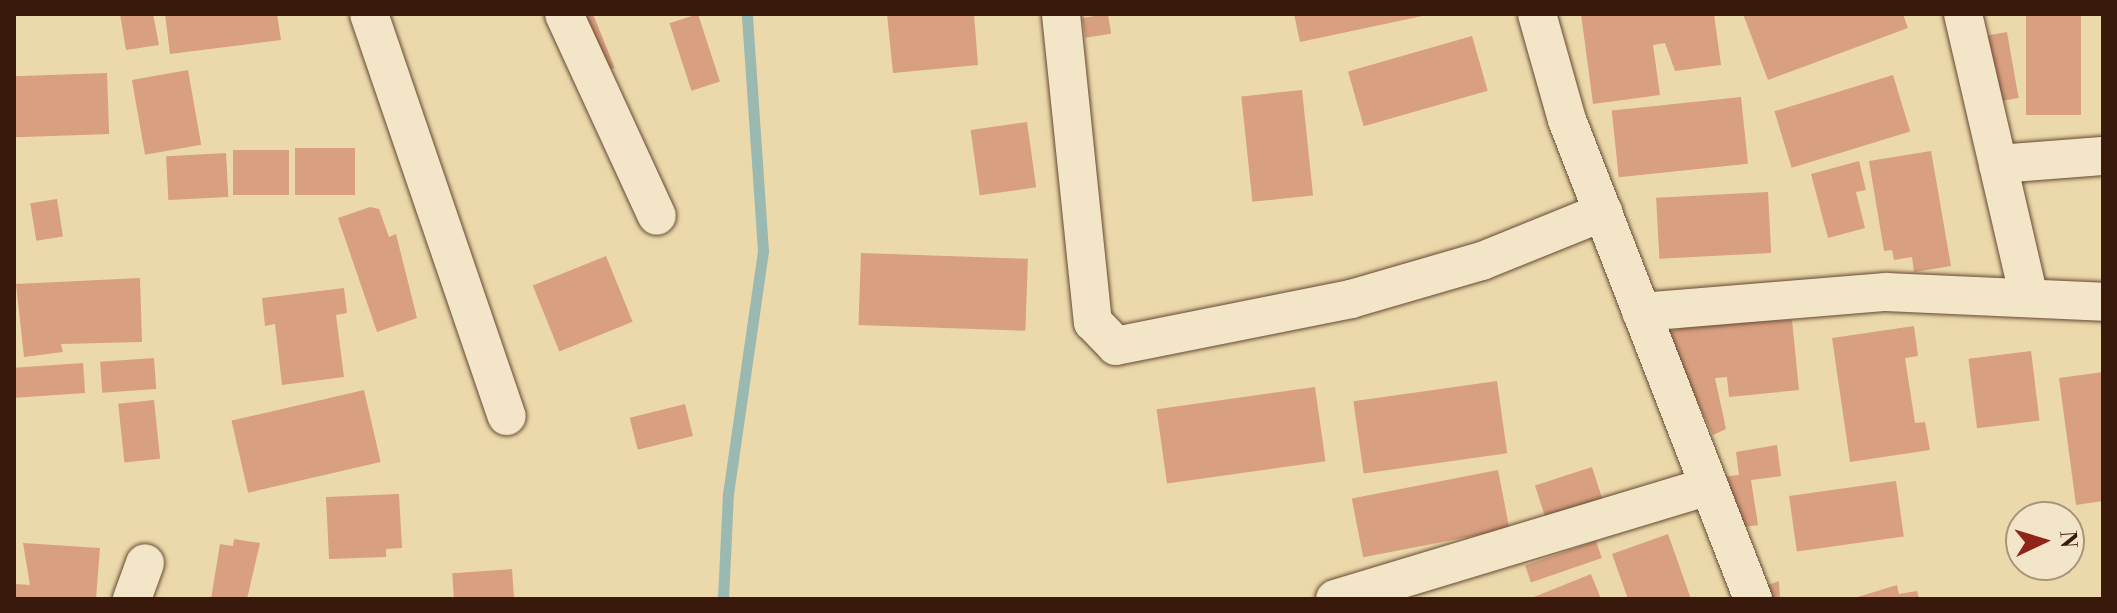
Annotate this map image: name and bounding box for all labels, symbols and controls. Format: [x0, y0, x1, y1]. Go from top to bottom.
north arrow [2005, 501, 2085, 581]
text: N [2053, 530, 2082, 549]

